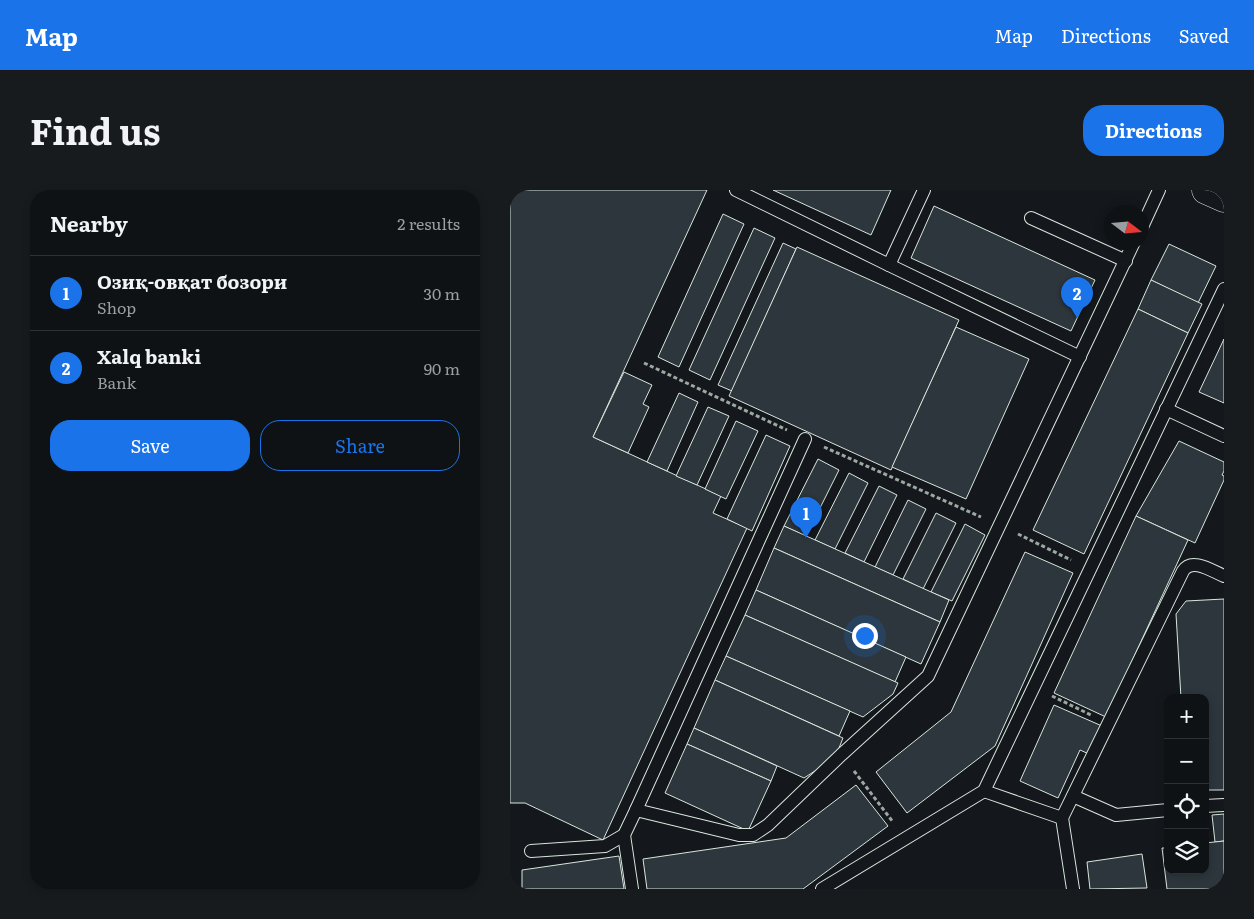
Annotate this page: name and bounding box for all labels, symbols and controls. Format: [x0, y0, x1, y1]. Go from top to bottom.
text: Map [25, 18, 78, 53]
text: Map [995, 22, 1033, 49]
text: Directions [1061, 22, 1151, 49]
text: Saved [1179, 22, 1229, 49]
text: Find us [30, 104, 160, 156]
button: Directions [1083, 105, 1224, 156]
north arrow [1104, 205, 1149, 250]
text: Nearby [50, 207, 128, 238]
text: 2 results [397, 211, 460, 235]
text: Озиқ-овқат бозори [97, 267, 287, 295]
pin: 2 [1061, 277, 1093, 318]
text: 1 [63, 281, 69, 305]
text: 30 m [423, 281, 460, 305]
text: Shop [97, 295, 136, 319]
text: Xalq banki [97, 342, 201, 370]
text: 2 [62, 356, 70, 380]
text: 90 m [424, 356, 460, 380]
text: Bank [97, 370, 136, 394]
button: Save [50, 420, 250, 471]
button: Share [260, 420, 460, 471]
pin: 1 [790, 497, 822, 538]
your location [852, 623, 878, 649]
map controls [1164, 694, 1209, 874]
button: + [1164, 694, 1209, 739]
button: − [1164, 739, 1209, 784]
button: locate [1164, 784, 1209, 829]
button: layers [1164, 829, 1209, 874]

